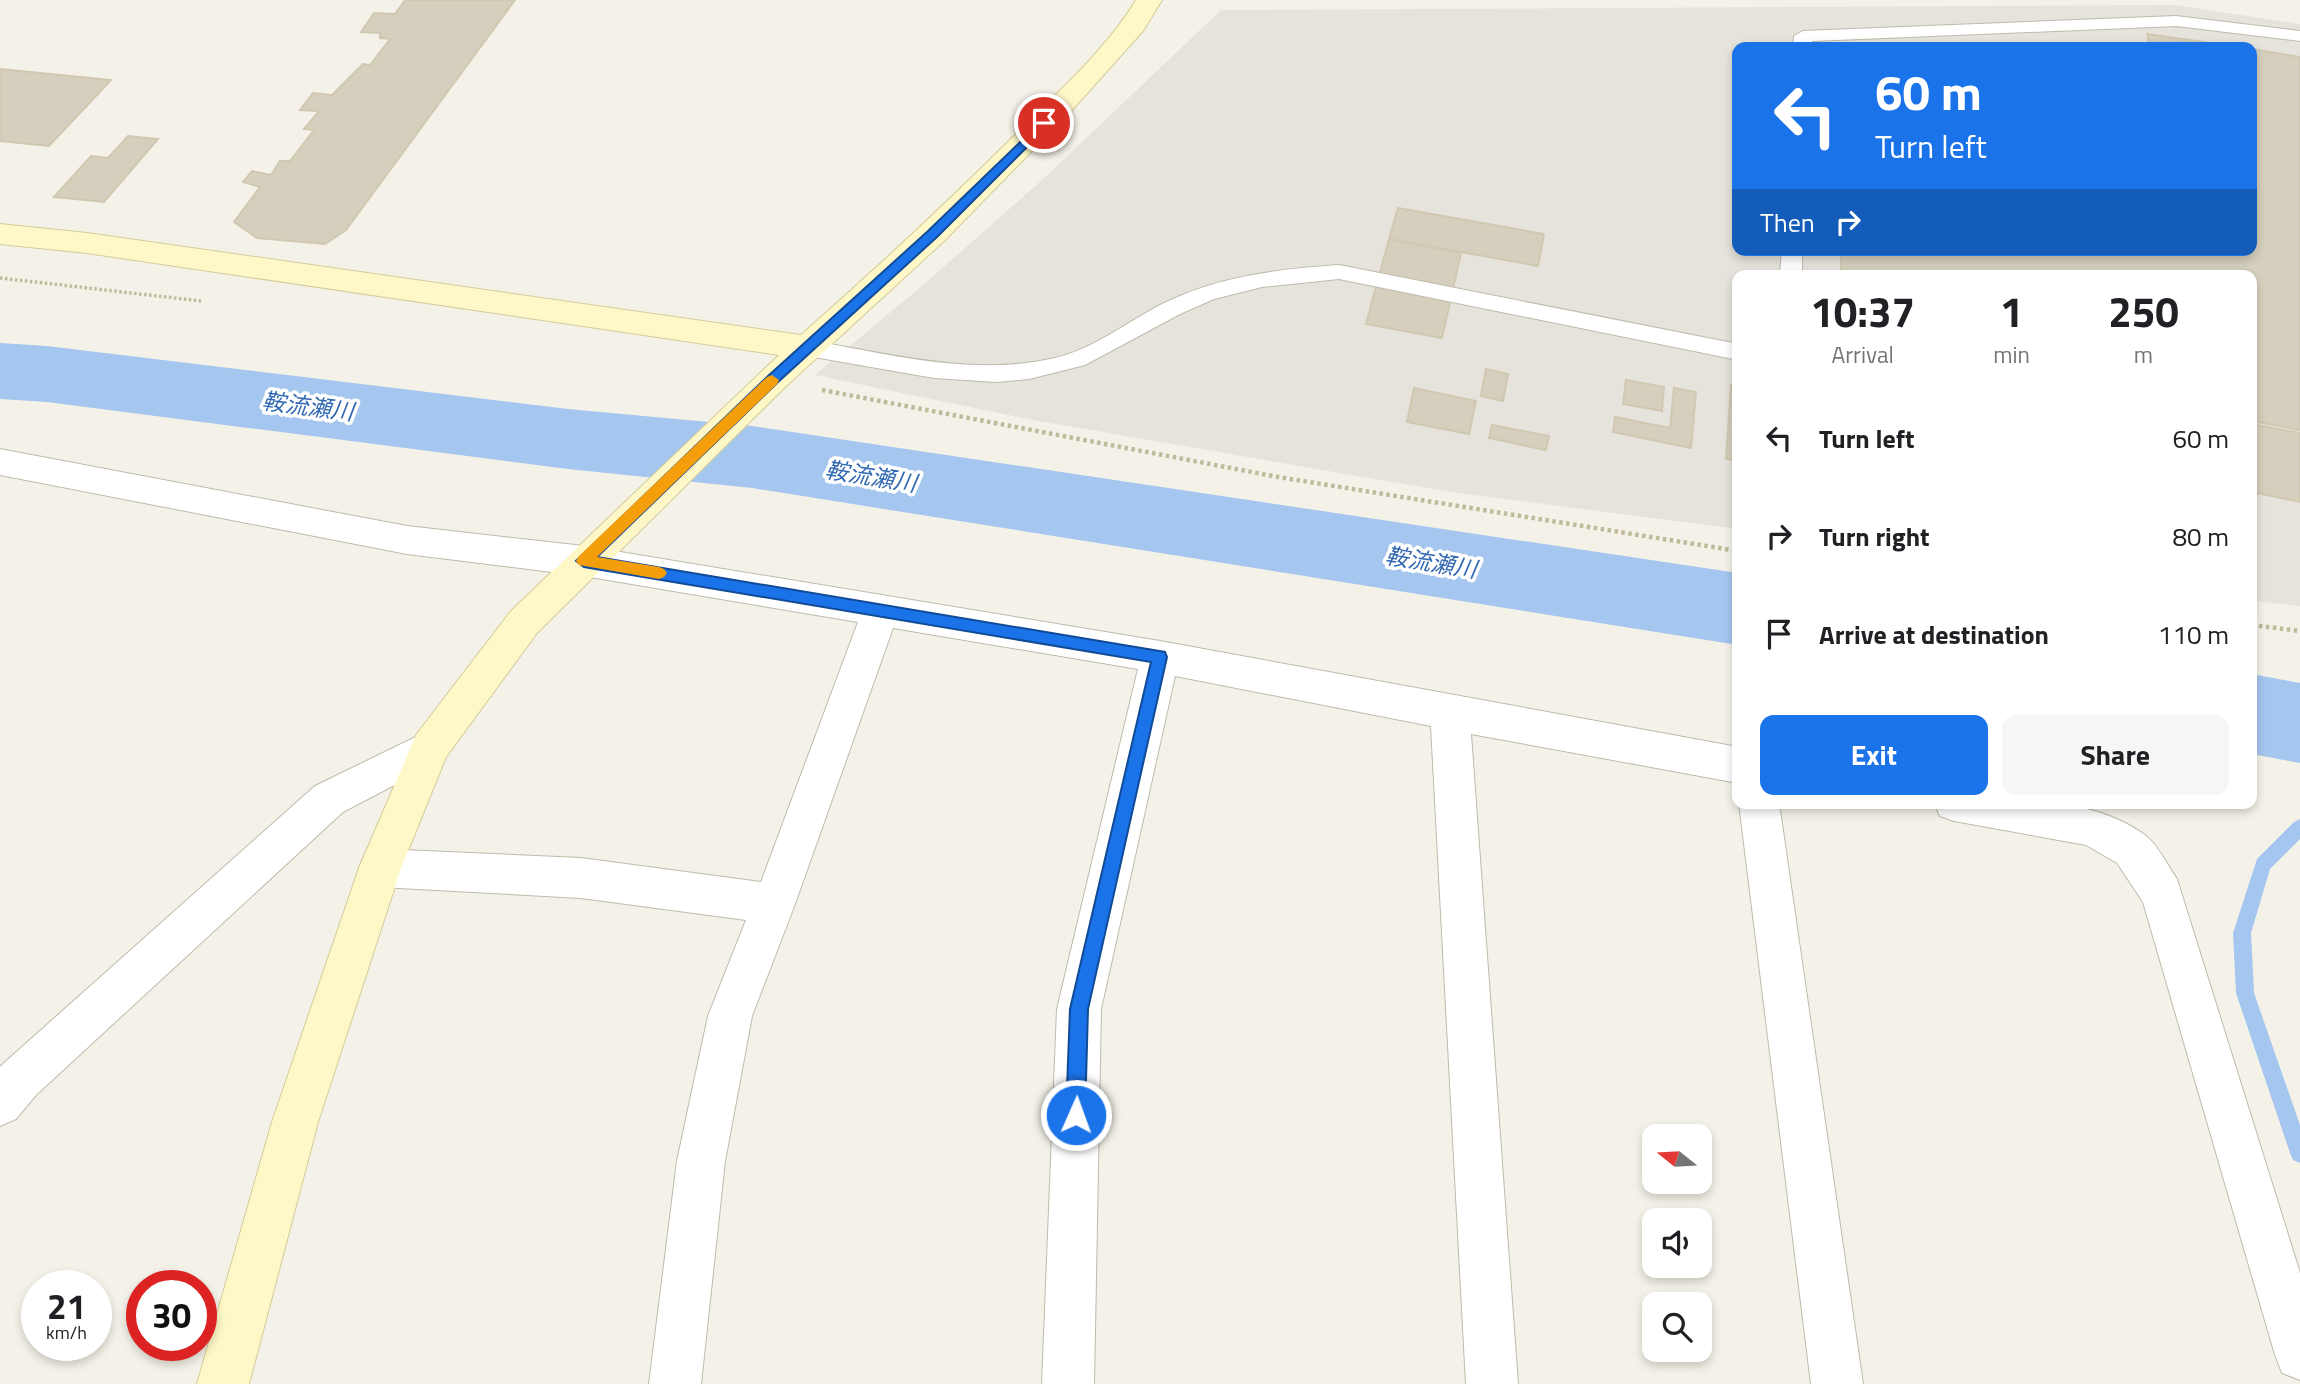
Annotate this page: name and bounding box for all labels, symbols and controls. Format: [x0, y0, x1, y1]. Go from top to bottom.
text: 60 m [1875, 54, 1982, 129]
icon: left [1760, 70, 1851, 161]
pin [1014, 93, 1074, 153]
icon: arrive [1025, 104, 1063, 142]
text: Turn left [1875, 122, 1987, 170]
text: Then [1760, 203, 1815, 242]
icon: right [1829, 203, 1867, 241]
text: 10:37 [1810, 279, 1915, 343]
text: 1 [2000, 279, 2023, 343]
text: 250 [2108, 279, 2179, 343]
text: Arrival [1831, 337, 1894, 372]
text: min [1993, 337, 2030, 372]
text: m [2134, 337, 2153, 372]
water label: 鞍流瀬川 [260, 383, 359, 429]
icon: left [1760, 419, 1798, 457]
text: Turn left [1819, 419, 1914, 458]
text: 60 m [2172, 419, 2229, 458]
water label: 鞍流瀬川 [823, 452, 922, 501]
icon: right [1760, 517, 1798, 555]
text: Turn right [1819, 517, 1930, 556]
text: 80 m [2172, 517, 2229, 556]
water label: 鞍流瀬川 [1383, 538, 1482, 587]
icon: arrive [1760, 615, 1798, 653]
text: Arrive at destination [1819, 615, 2049, 654]
text: 110 m [2158, 615, 2229, 654]
button: Exit [1760, 715, 1988, 795]
button: Share [2002, 715, 2229, 795]
position arrow [1039, 1078, 1113, 1152]
north arrow [1642, 1124, 1712, 1194]
map controls [1642, 1124, 1712, 1362]
button: sound [1642, 1208, 1712, 1278]
speed limit sign: 30 [126, 1270, 217, 1361]
text: 21 [47, 1279, 86, 1333]
button: search [1642, 1292, 1712, 1362]
text: km/h [46, 1319, 87, 1346]

